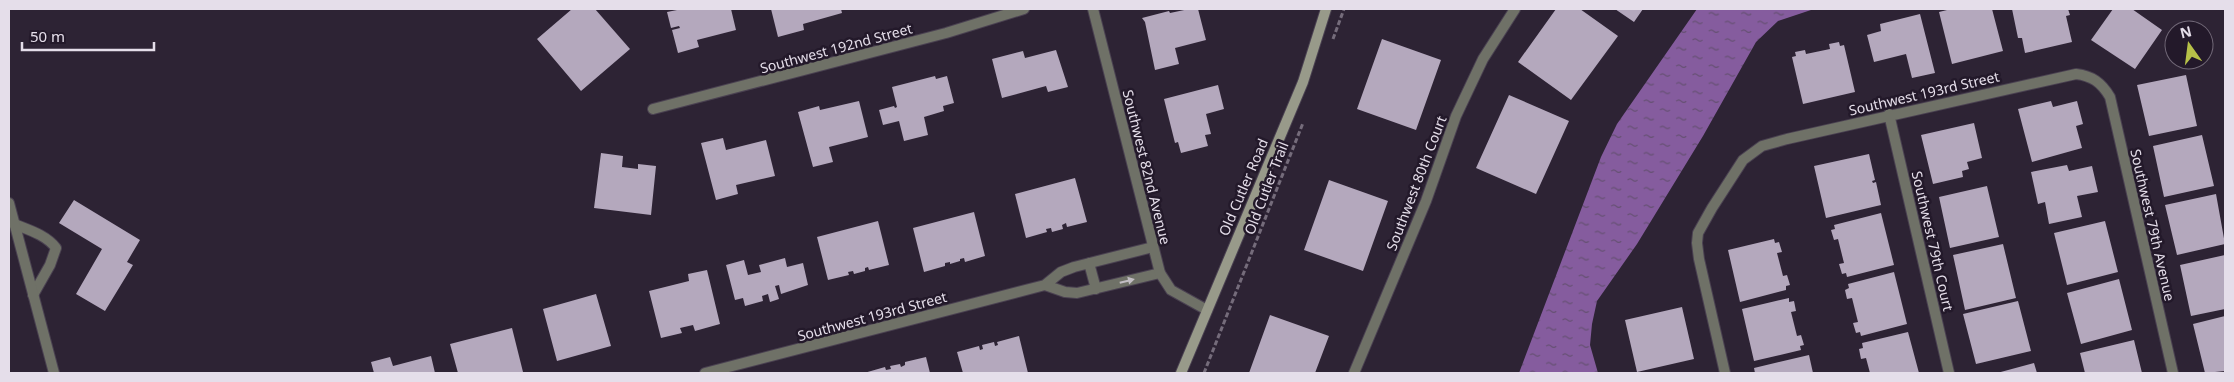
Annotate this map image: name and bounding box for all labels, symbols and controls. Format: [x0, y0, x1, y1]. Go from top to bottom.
street label: Southwest 192nd Street [758, 19, 914, 77]
scale bar [22, 20, 155, 52]
north arrow [2164, 20, 2214, 70]
text: N [2178, 21, 2194, 42]
text: 50 m [30, 26, 65, 46]
street label: Southwest 193rd Street [1847, 66, 2001, 120]
street label: Southwest 82nd Avenue [1119, 88, 1175, 246]
street label: Southwest 80th Court [1382, 113, 1450, 253]
street label: Old Cutler Road [1214, 135, 1272, 239]
street label: Old Cutler Trail [1240, 139, 1292, 237]
street label: Southwest 79th Avenue [2126, 147, 2180, 303]
street label: Southwest 79th Court [1908, 169, 1958, 313]
one-way arrow [1119, 277, 1134, 285]
street label: Southwest 193rd Street [795, 287, 949, 345]

